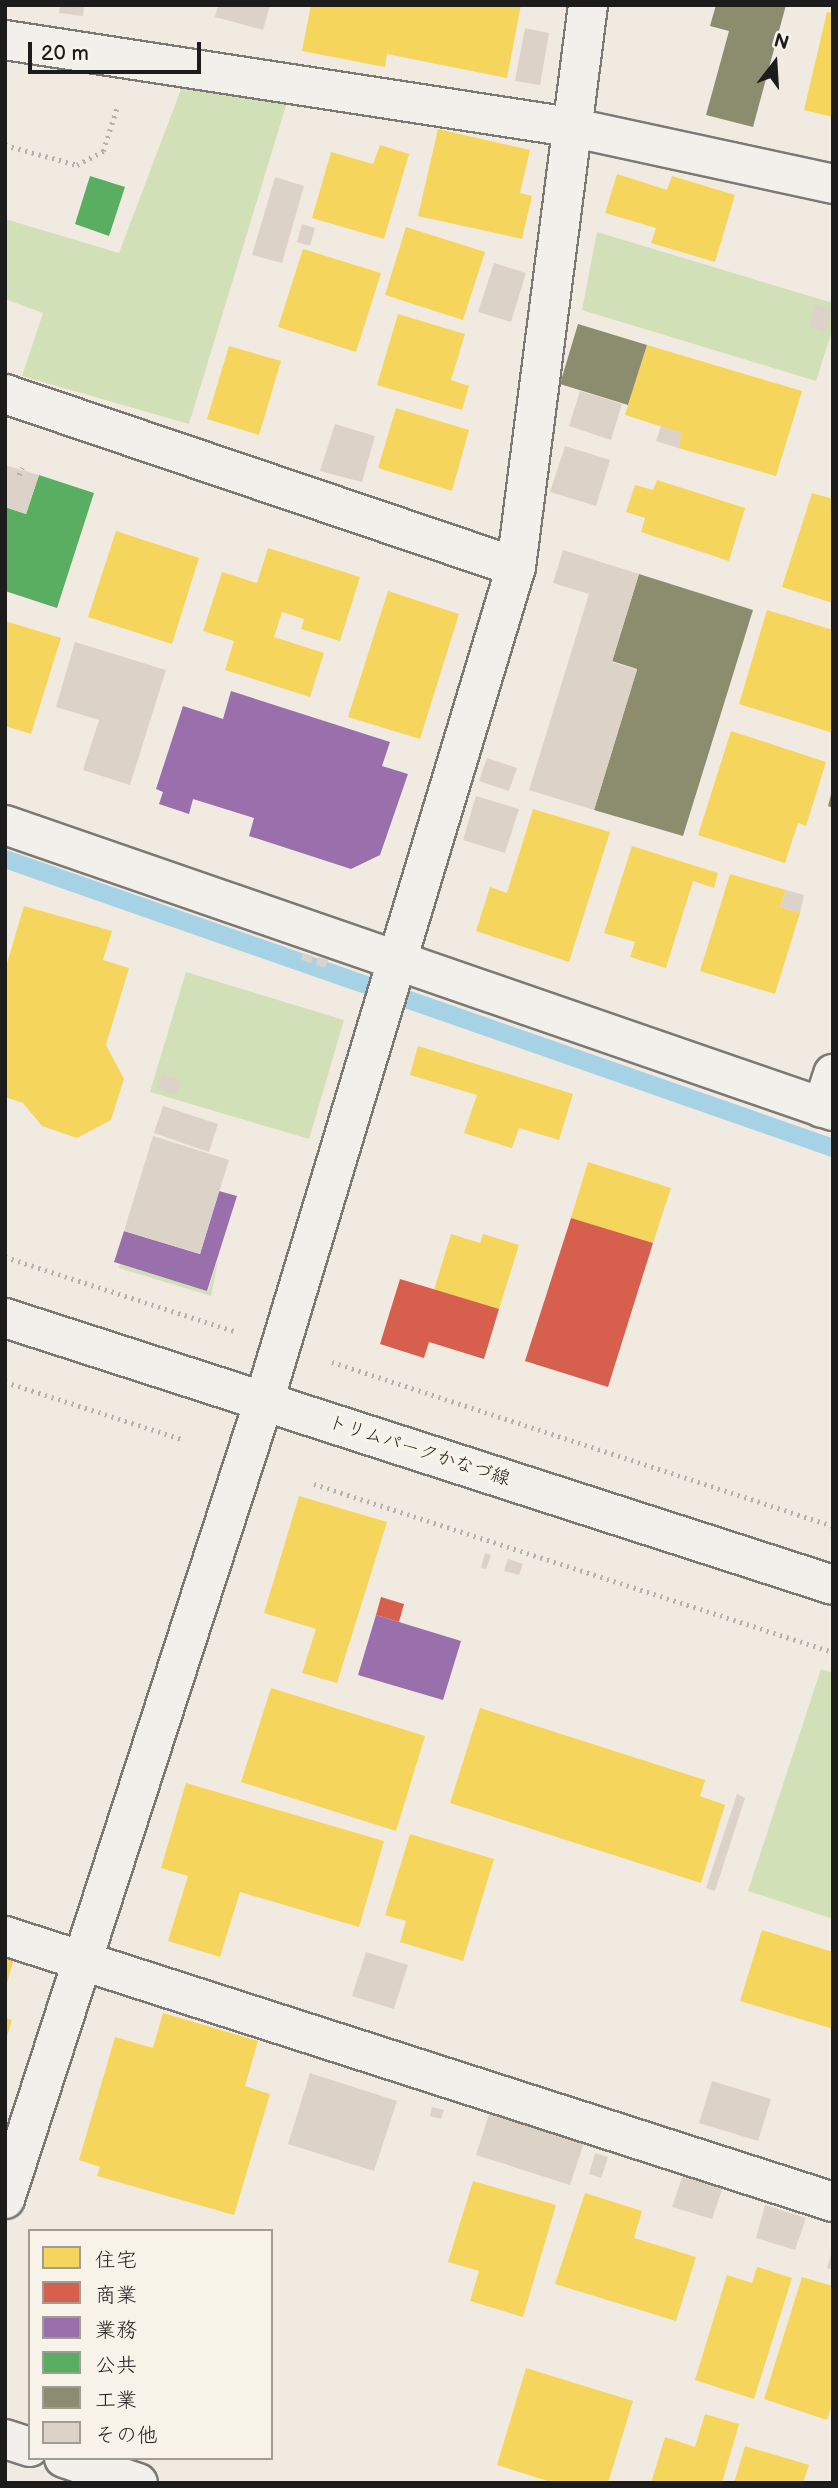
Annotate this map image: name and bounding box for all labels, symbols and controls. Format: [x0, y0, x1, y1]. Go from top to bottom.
scale bar [32, 28, 205, 72]
north arrow [740, 28, 810, 98]
text: N [771, 29, 791, 56]
text: 20 m [41, 41, 89, 66]
street label: トリムパークかなづ線 [325, 1411, 513, 1491]
legend [28, 2229, 273, 2460]
text: 住宅 [95, 2248, 137, 2273]
text: 商業 [95, 2283, 137, 2308]
text: 業務 [95, 2318, 137, 2343]
text: 公共 [95, 2353, 137, 2378]
text: 工業 [95, 2388, 137, 2413]
text: その他 [95, 2423, 158, 2448]

